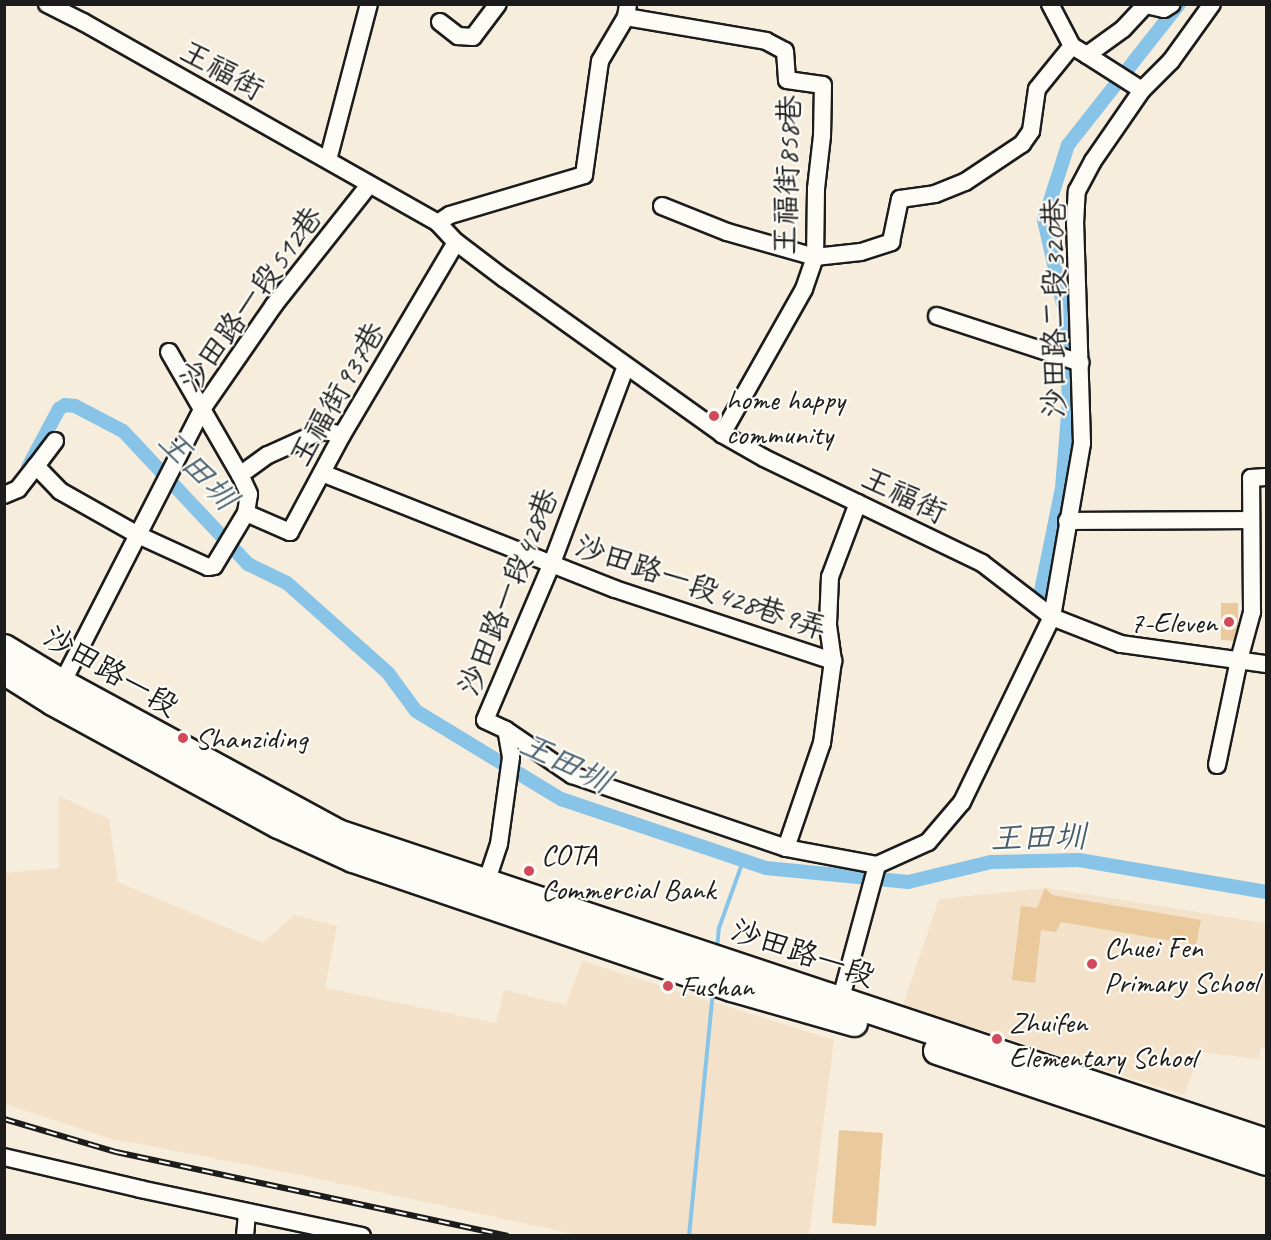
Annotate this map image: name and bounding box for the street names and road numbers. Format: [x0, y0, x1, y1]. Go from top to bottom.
street label: 王福街 [174, 32, 270, 108]
street label: 王福街858巷 [766, 94, 808, 256]
street label: 沙田路二段320巷 [1036, 198, 1072, 418]
street label: 沙田路一段512巷 [172, 199, 330, 399]
street label: 王福街937巷 [281, 316, 393, 472]
street label: 王福街 [856, 459, 952, 531]
street label: 沙田路一段428巷 [450, 483, 566, 701]
street label: 沙田路一段428巷9弄 [570, 527, 832, 647]
street label: 沙田路一段 [37, 618, 185, 724]
street label: 沙田路一段 [726, 912, 880, 994]

